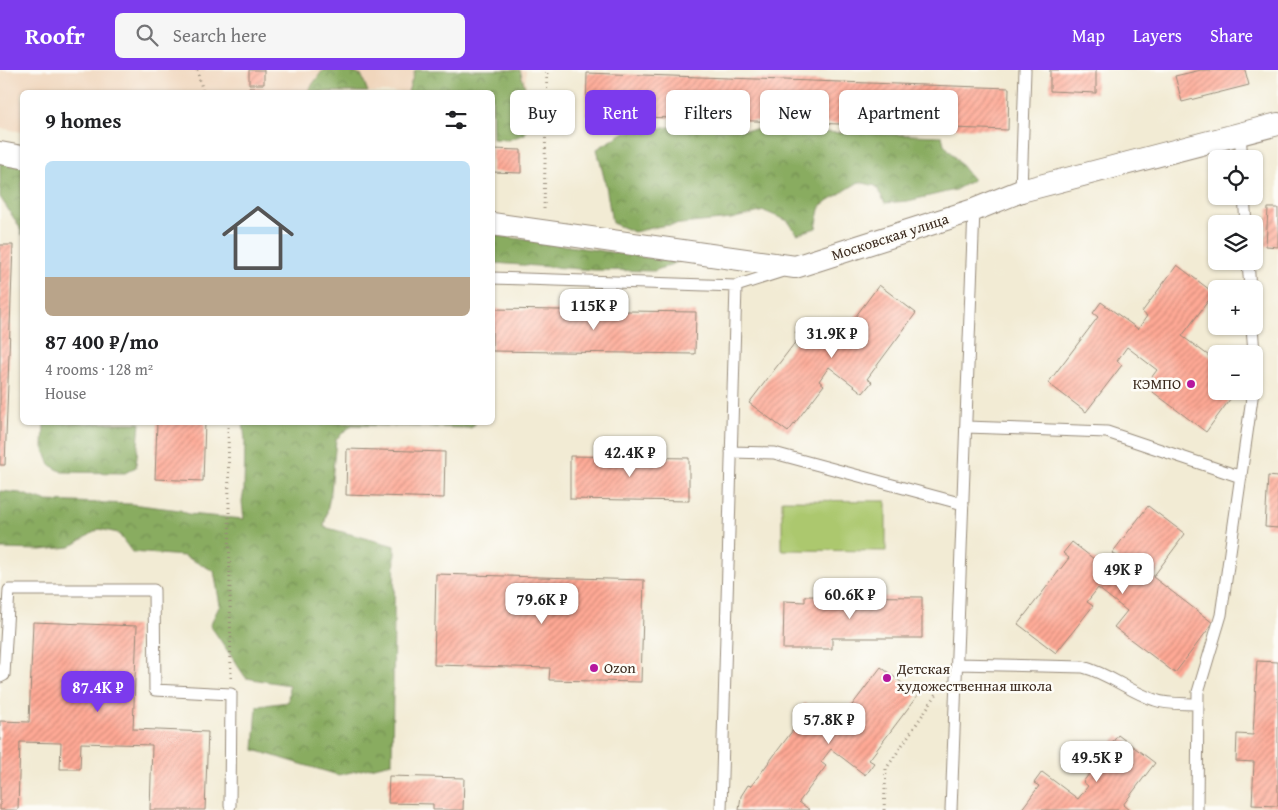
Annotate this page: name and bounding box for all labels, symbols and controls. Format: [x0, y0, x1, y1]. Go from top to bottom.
search box [115, 13, 465, 58]
text: Roofr [25, 18, 85, 53]
icon: search [133, 21, 161, 49]
text: Search here [173, 21, 267, 49]
text: Map [1072, 22, 1105, 49]
text: Layers [1133, 22, 1182, 49]
text: Share [1210, 22, 1253, 49]
chip: Buy [510, 90, 575, 135]
chip: Rent [585, 90, 656, 135]
chip: Filters [666, 90, 750, 135]
chip: New [760, 90, 829, 135]
chip: Apartment [839, 90, 958, 135]
text: 9 homes [45, 105, 121, 136]
icon: filters [442, 106, 470, 134]
map controls [1208, 150, 1263, 400]
button: locate [1208, 150, 1263, 205]
icon: home [213, 193, 303, 283]
street label: Московская улица [829, 207, 952, 265]
button: layers [1208, 215, 1263, 270]
button: + [1208, 280, 1263, 335]
pin: 115K ₽ [553, 288, 635, 331]
text: 115K ₽ [571, 293, 617, 317]
pin: 31.9K ₽ [786, 316, 878, 359]
text: 31.9K ₽ [806, 321, 858, 345]
text: 87 400 ₽/mo [45, 326, 159, 357]
button: − [1208, 345, 1263, 400]
text: 4 rooms · 128 m² [45, 357, 153, 381]
place label: КЭМПО [1133, 373, 1181, 394]
marker: КЭМПО [1185, 378, 1197, 390]
text: House [45, 381, 86, 405]
pin: 42.4K ₽ [584, 436, 676, 478]
text: 42.4K ₽ [604, 440, 656, 464]
pin: 49K ₽ [1088, 552, 1158, 595]
text: 49K ₽ [1104, 557, 1142, 581]
pin: 60.6K ₽ [804, 578, 896, 620]
pin: 79.6K ₽ [496, 582, 588, 625]
text: 60.6K ₽ [824, 582, 876, 606]
text: 79.6K ₽ [516, 587, 568, 611]
place label: Ozon [604, 657, 636, 678]
place label: Детская художественная школа [896, 658, 1053, 696]
marker: Ozon [588, 662, 600, 674]
pin: 87.4K ₽ [52, 670, 144, 713]
marker: Детская художественная школа [881, 672, 893, 684]
text: 87.4K ₽ [72, 675, 124, 699]
pin: 57.8K ₽ [783, 702, 875, 745]
text: 57.8K ₽ [803, 707, 855, 731]
pin: 49.5K ₽ [1051, 740, 1143, 783]
text: 49.5K ₽ [1071, 745, 1123, 769]

